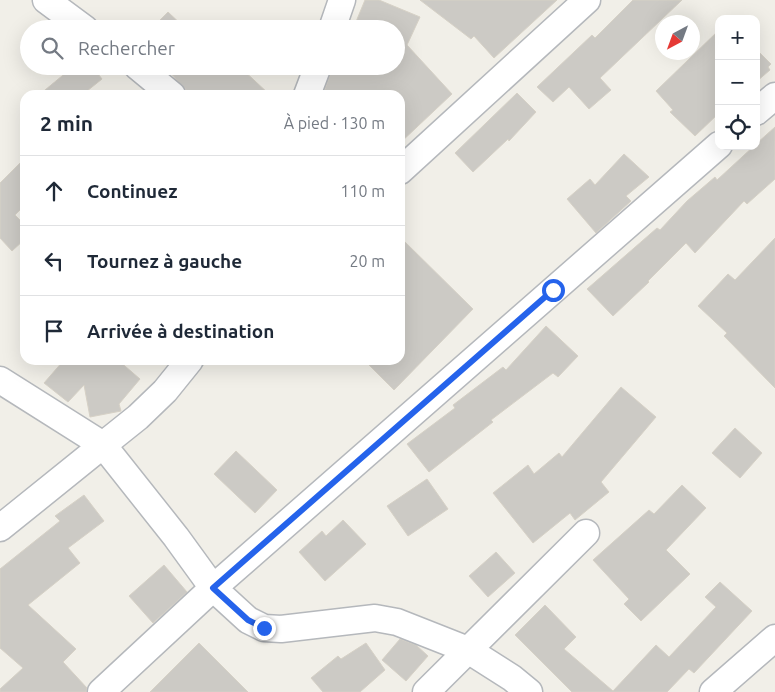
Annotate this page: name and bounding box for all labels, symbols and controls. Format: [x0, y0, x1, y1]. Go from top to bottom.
north arrow [655, 15, 700, 60]
map controls [715, 15, 760, 150]
button: + [715, 15, 760, 60]
search box [20, 20, 405, 75]
icon: search [38, 34, 66, 62]
text: Rechercher [78, 37, 175, 59]
button: − [715, 60, 760, 105]
button: locate [715, 105, 760, 150]
text: 2 min [40, 111, 93, 135]
text: À pied · 130 m [284, 114, 385, 132]
icon: ahead [40, 177, 68, 205]
text: Continuez [87, 180, 177, 202]
text: 110 m [340, 182, 385, 200]
icon: left [40, 247, 68, 275]
text: Tournez à gauche [87, 250, 242, 272]
text: 20 m [349, 252, 385, 270]
route start [542, 279, 565, 302]
icon: arrive [40, 317, 68, 345]
text: Arrivée à destination [87, 320, 274, 342]
route end [253, 617, 276, 640]

